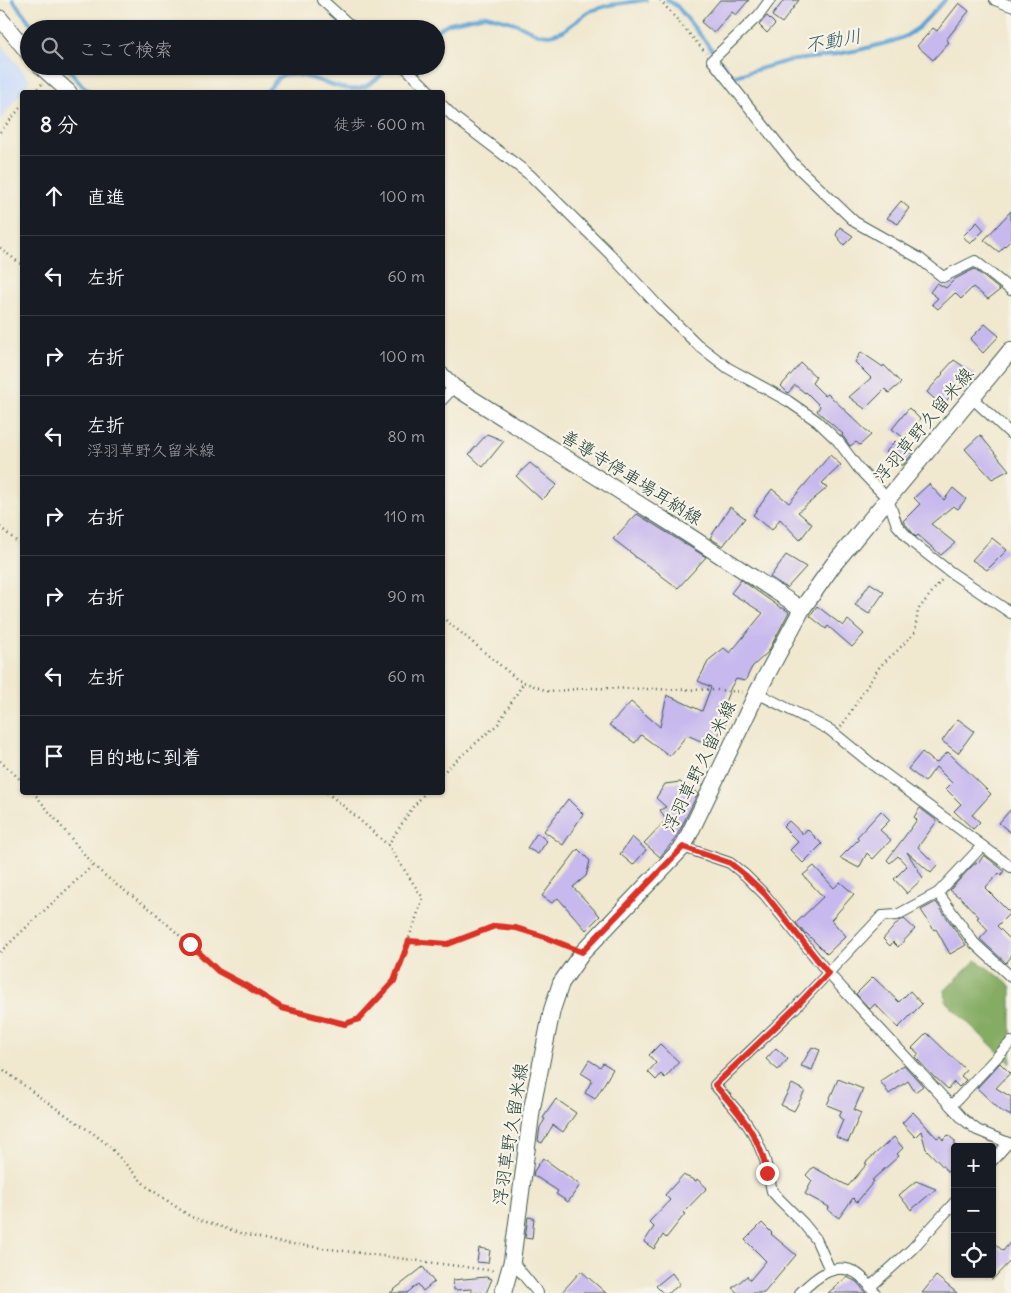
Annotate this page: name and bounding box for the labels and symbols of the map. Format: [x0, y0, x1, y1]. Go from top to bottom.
water label: 不動川 [803, 23, 863, 57]
street label: 浮羽草野久留米線 [868, 362, 978, 488]
street label: 善導寺停車場耳納線 [557, 424, 707, 530]
street label: 浮羽草野久留米線 [657, 696, 741, 836]
route start [179, 933, 202, 956]
street label: 浮羽草野久留米線 [487, 1061, 533, 1207]
route end [756, 1162, 779, 1185]

